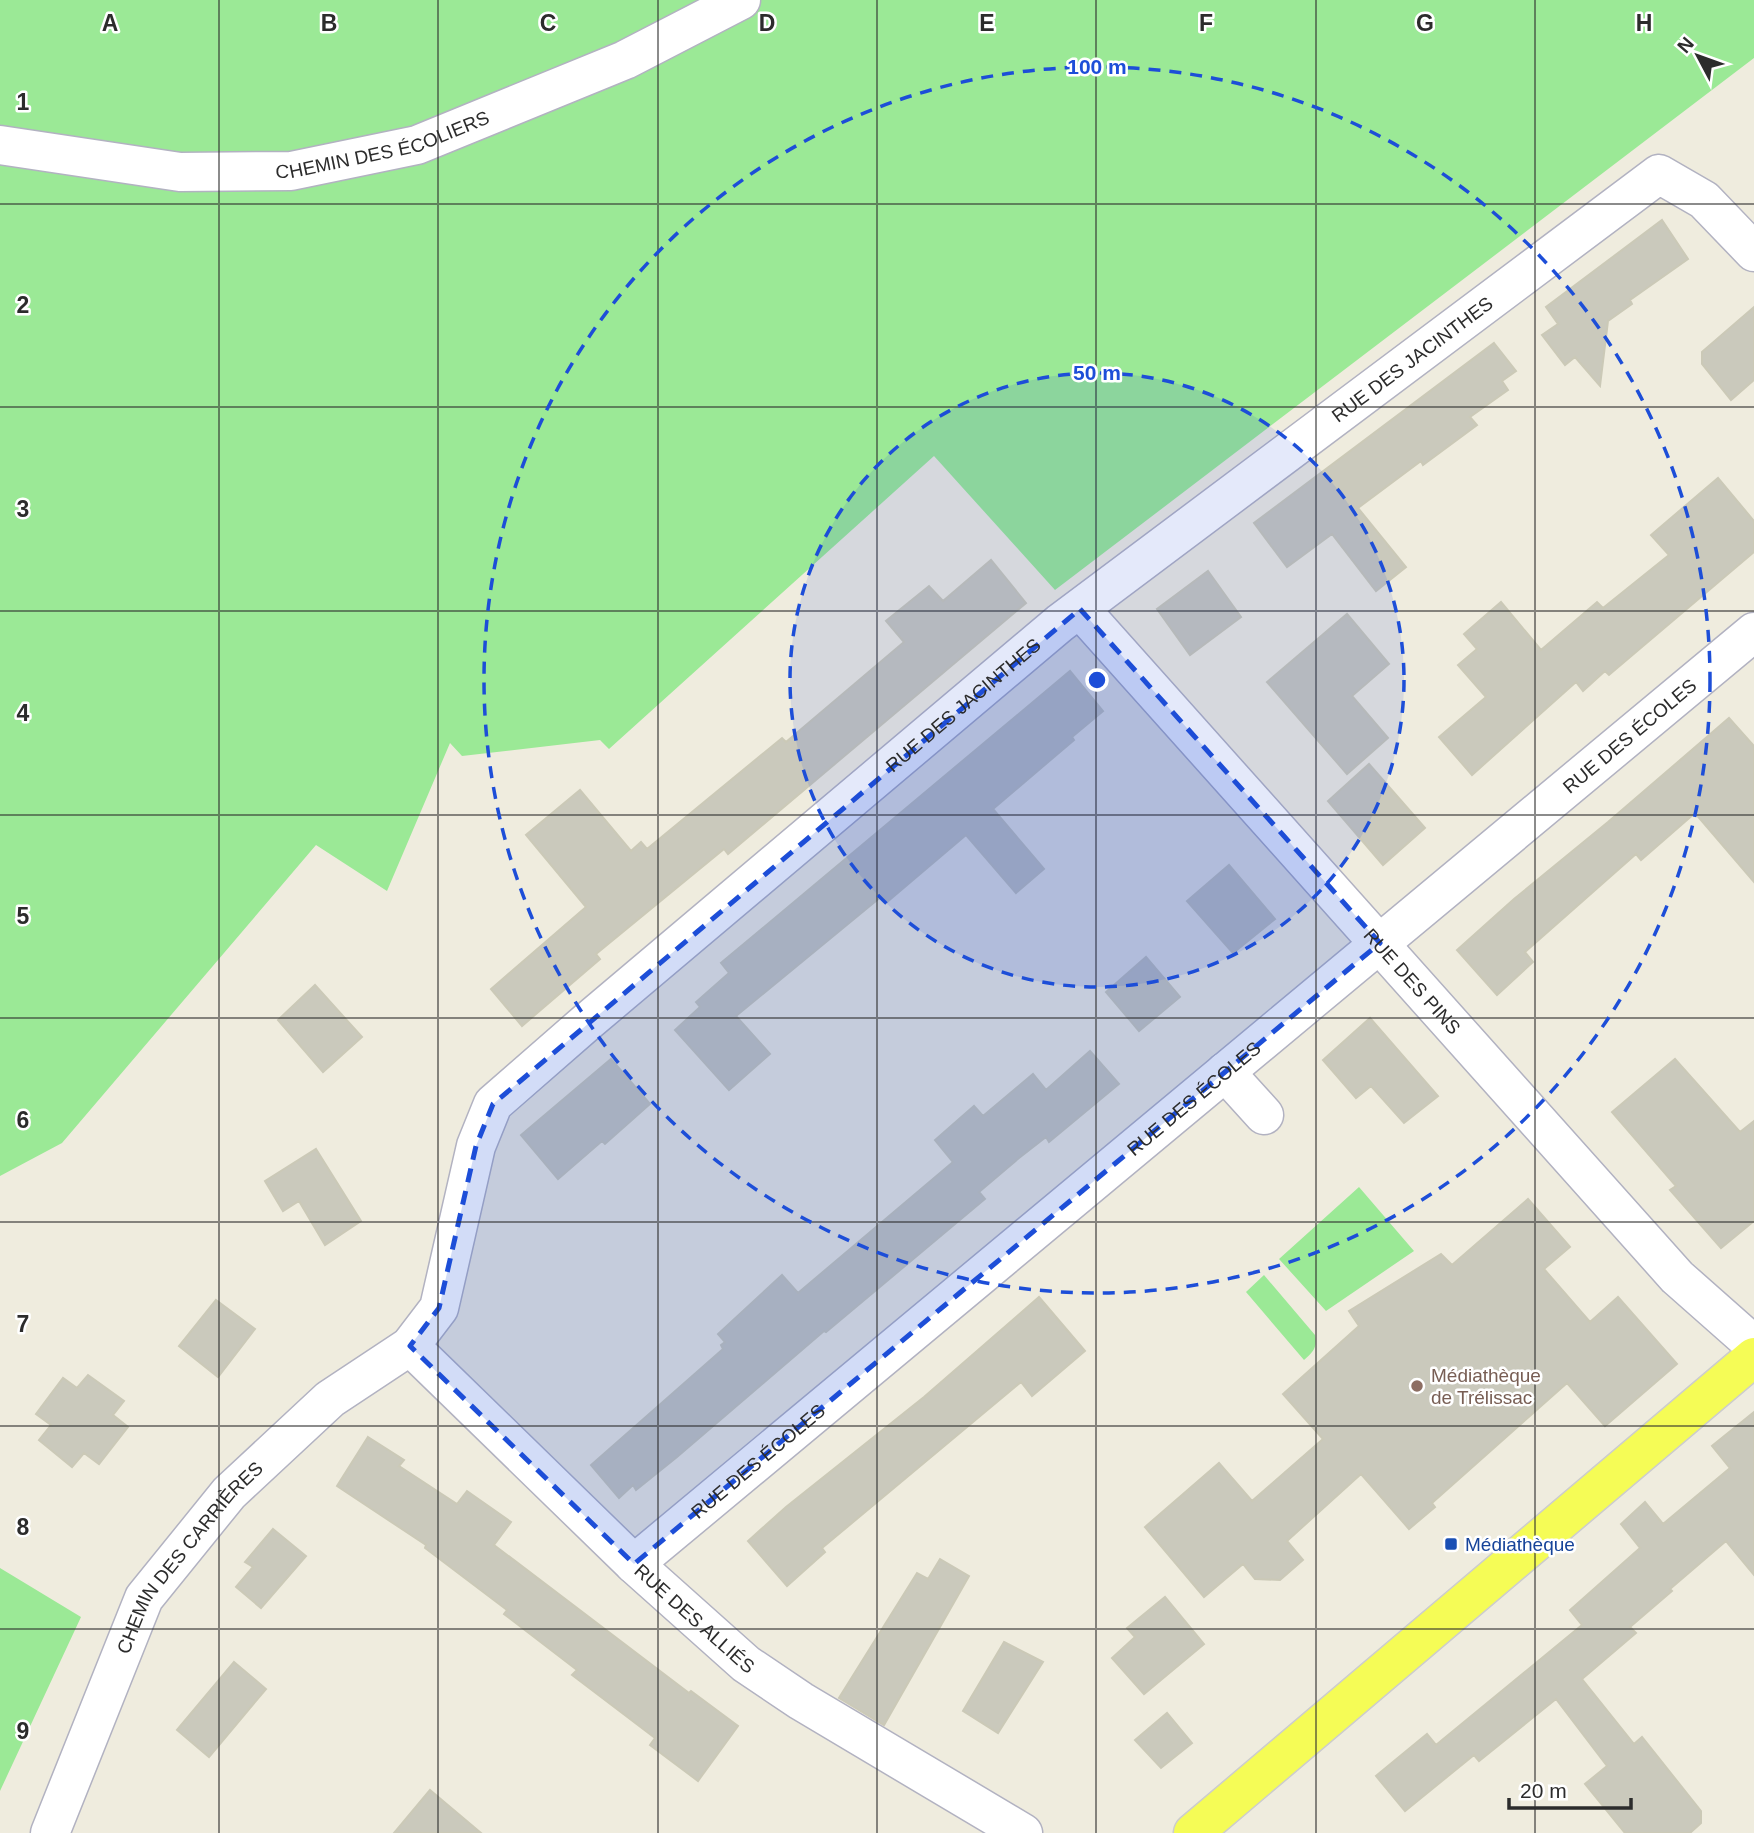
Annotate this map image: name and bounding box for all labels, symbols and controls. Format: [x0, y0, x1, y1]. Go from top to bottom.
text: A [102, 10, 118, 36]
text: B [321, 10, 337, 36]
text: C [540, 10, 556, 36]
text: D [759, 10, 775, 36]
text: E [979, 10, 995, 36]
text: F [1199, 10, 1213, 36]
text: G [1416, 10, 1434, 36]
text: H [1636, 10, 1652, 36]
north arrow [1663, 21, 1733, 91]
text: N [1673, 33, 1698, 57]
text: 100 m [1067, 55, 1127, 78]
text: 1 [17, 89, 30, 115]
street label: CHEMIN DES ÉCOLIERS [275, 107, 492, 182]
text: 2 [17, 292, 29, 318]
street label: RUE DES JACINTHES [1328, 292, 1497, 427]
text: 50 m [1073, 361, 1121, 384]
text: 3 [17, 496, 29, 522]
street label: RUE DES JACINTHES [882, 634, 1045, 776]
centre of rings [1085, 668, 1109, 692]
street label: RUE DES ÉCOLES [1559, 675, 1701, 798]
text: 4 [17, 700, 30, 726]
text: 5 [17, 903, 30, 929]
street label: RUE DES PINS [1360, 924, 1465, 1038]
street label: RUE DES ÉCOLES [1123, 1037, 1265, 1160]
text: 6 [17, 1107, 29, 1133]
text: 7 [17, 1311, 29, 1337]
place label: Médiathèque de Trélissac [1431, 1365, 1541, 1408]
marker: Médiathèque de Trélissac [1409, 1378, 1425, 1394]
street label: RUE DES ÉCOLES [687, 1400, 829, 1523]
street label: CHEMIN DES CARRIÈRES [113, 1457, 267, 1657]
text: 8 [17, 1514, 30, 1540]
place label: Médiathèque [1465, 1534, 1575, 1555]
marker: Médiathèque [1443, 1536, 1459, 1552]
street label: RUE DES ALLIÉS [630, 1560, 758, 1678]
text: 9 [17, 1718, 29, 1744]
scale bar [1509, 1766, 1632, 1810]
text: 20 m [1520, 1779, 1567, 1802]

